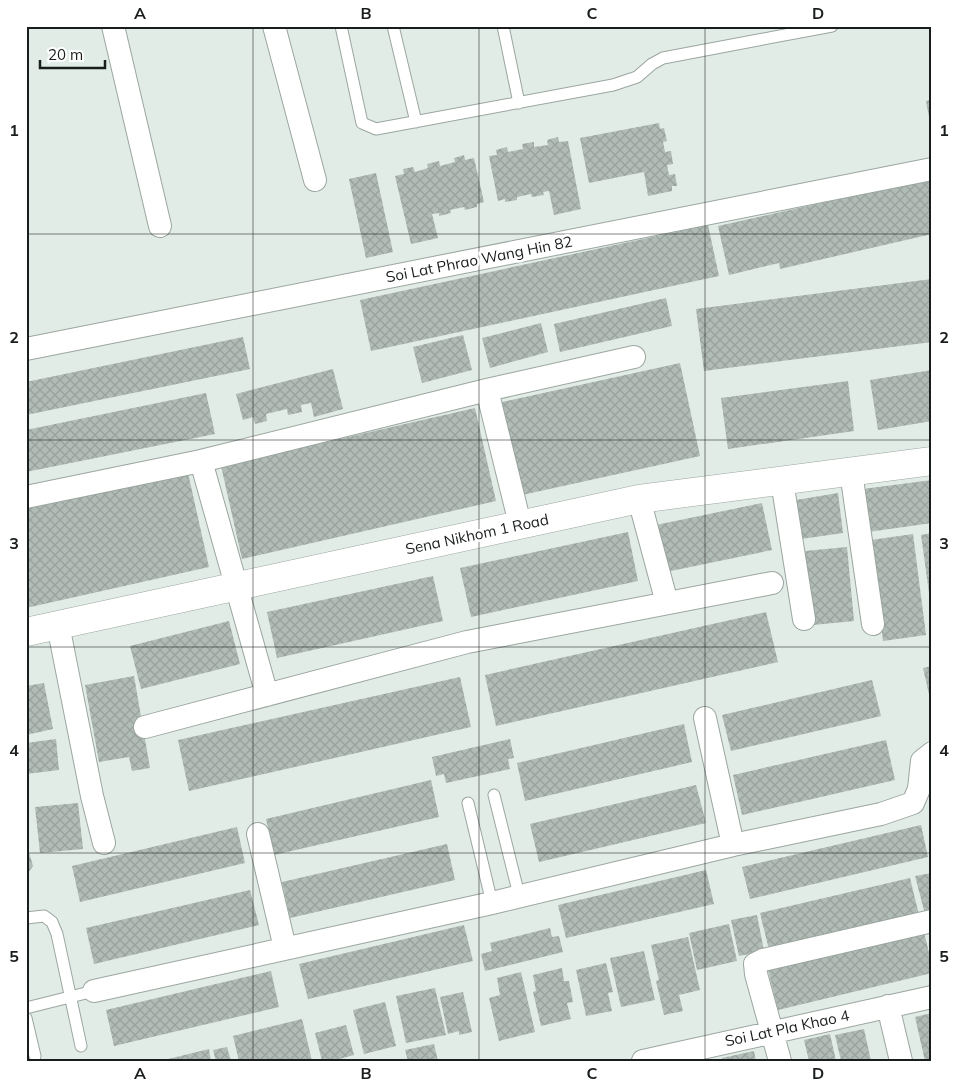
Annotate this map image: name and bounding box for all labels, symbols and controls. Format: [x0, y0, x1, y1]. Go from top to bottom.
text: A [134, 3, 146, 23]
text: B [360, 3, 372, 23]
text: C [587, 3, 598, 23]
text: D [812, 3, 824, 23]
scale bar [40, 38, 105, 70]
text: 20 m [48, 45, 83, 64]
text: 1 [9, 120, 19, 140]
text: 1 [939, 120, 949, 140]
street label: Soi Lat Phrao Wang Hin 82 [384, 232, 574, 286]
text: 2 [9, 327, 19, 347]
text: 2 [939, 327, 949, 347]
street label: Sena Nikhom 1 Road [404, 510, 550, 558]
text: 3 [9, 533, 19, 553]
text: 3 [939, 533, 949, 553]
text: 4 [9, 740, 19, 760]
text: 4 [939, 740, 949, 760]
text: 5 [9, 946, 19, 966]
text: 5 [939, 946, 949, 966]
street label: Soi Lat Pla Khao 4 [723, 1006, 851, 1050]
text: A [134, 1063, 146, 1083]
text: B [360, 1063, 372, 1083]
text: C [587, 1063, 598, 1083]
text: D [812, 1063, 824, 1083]

